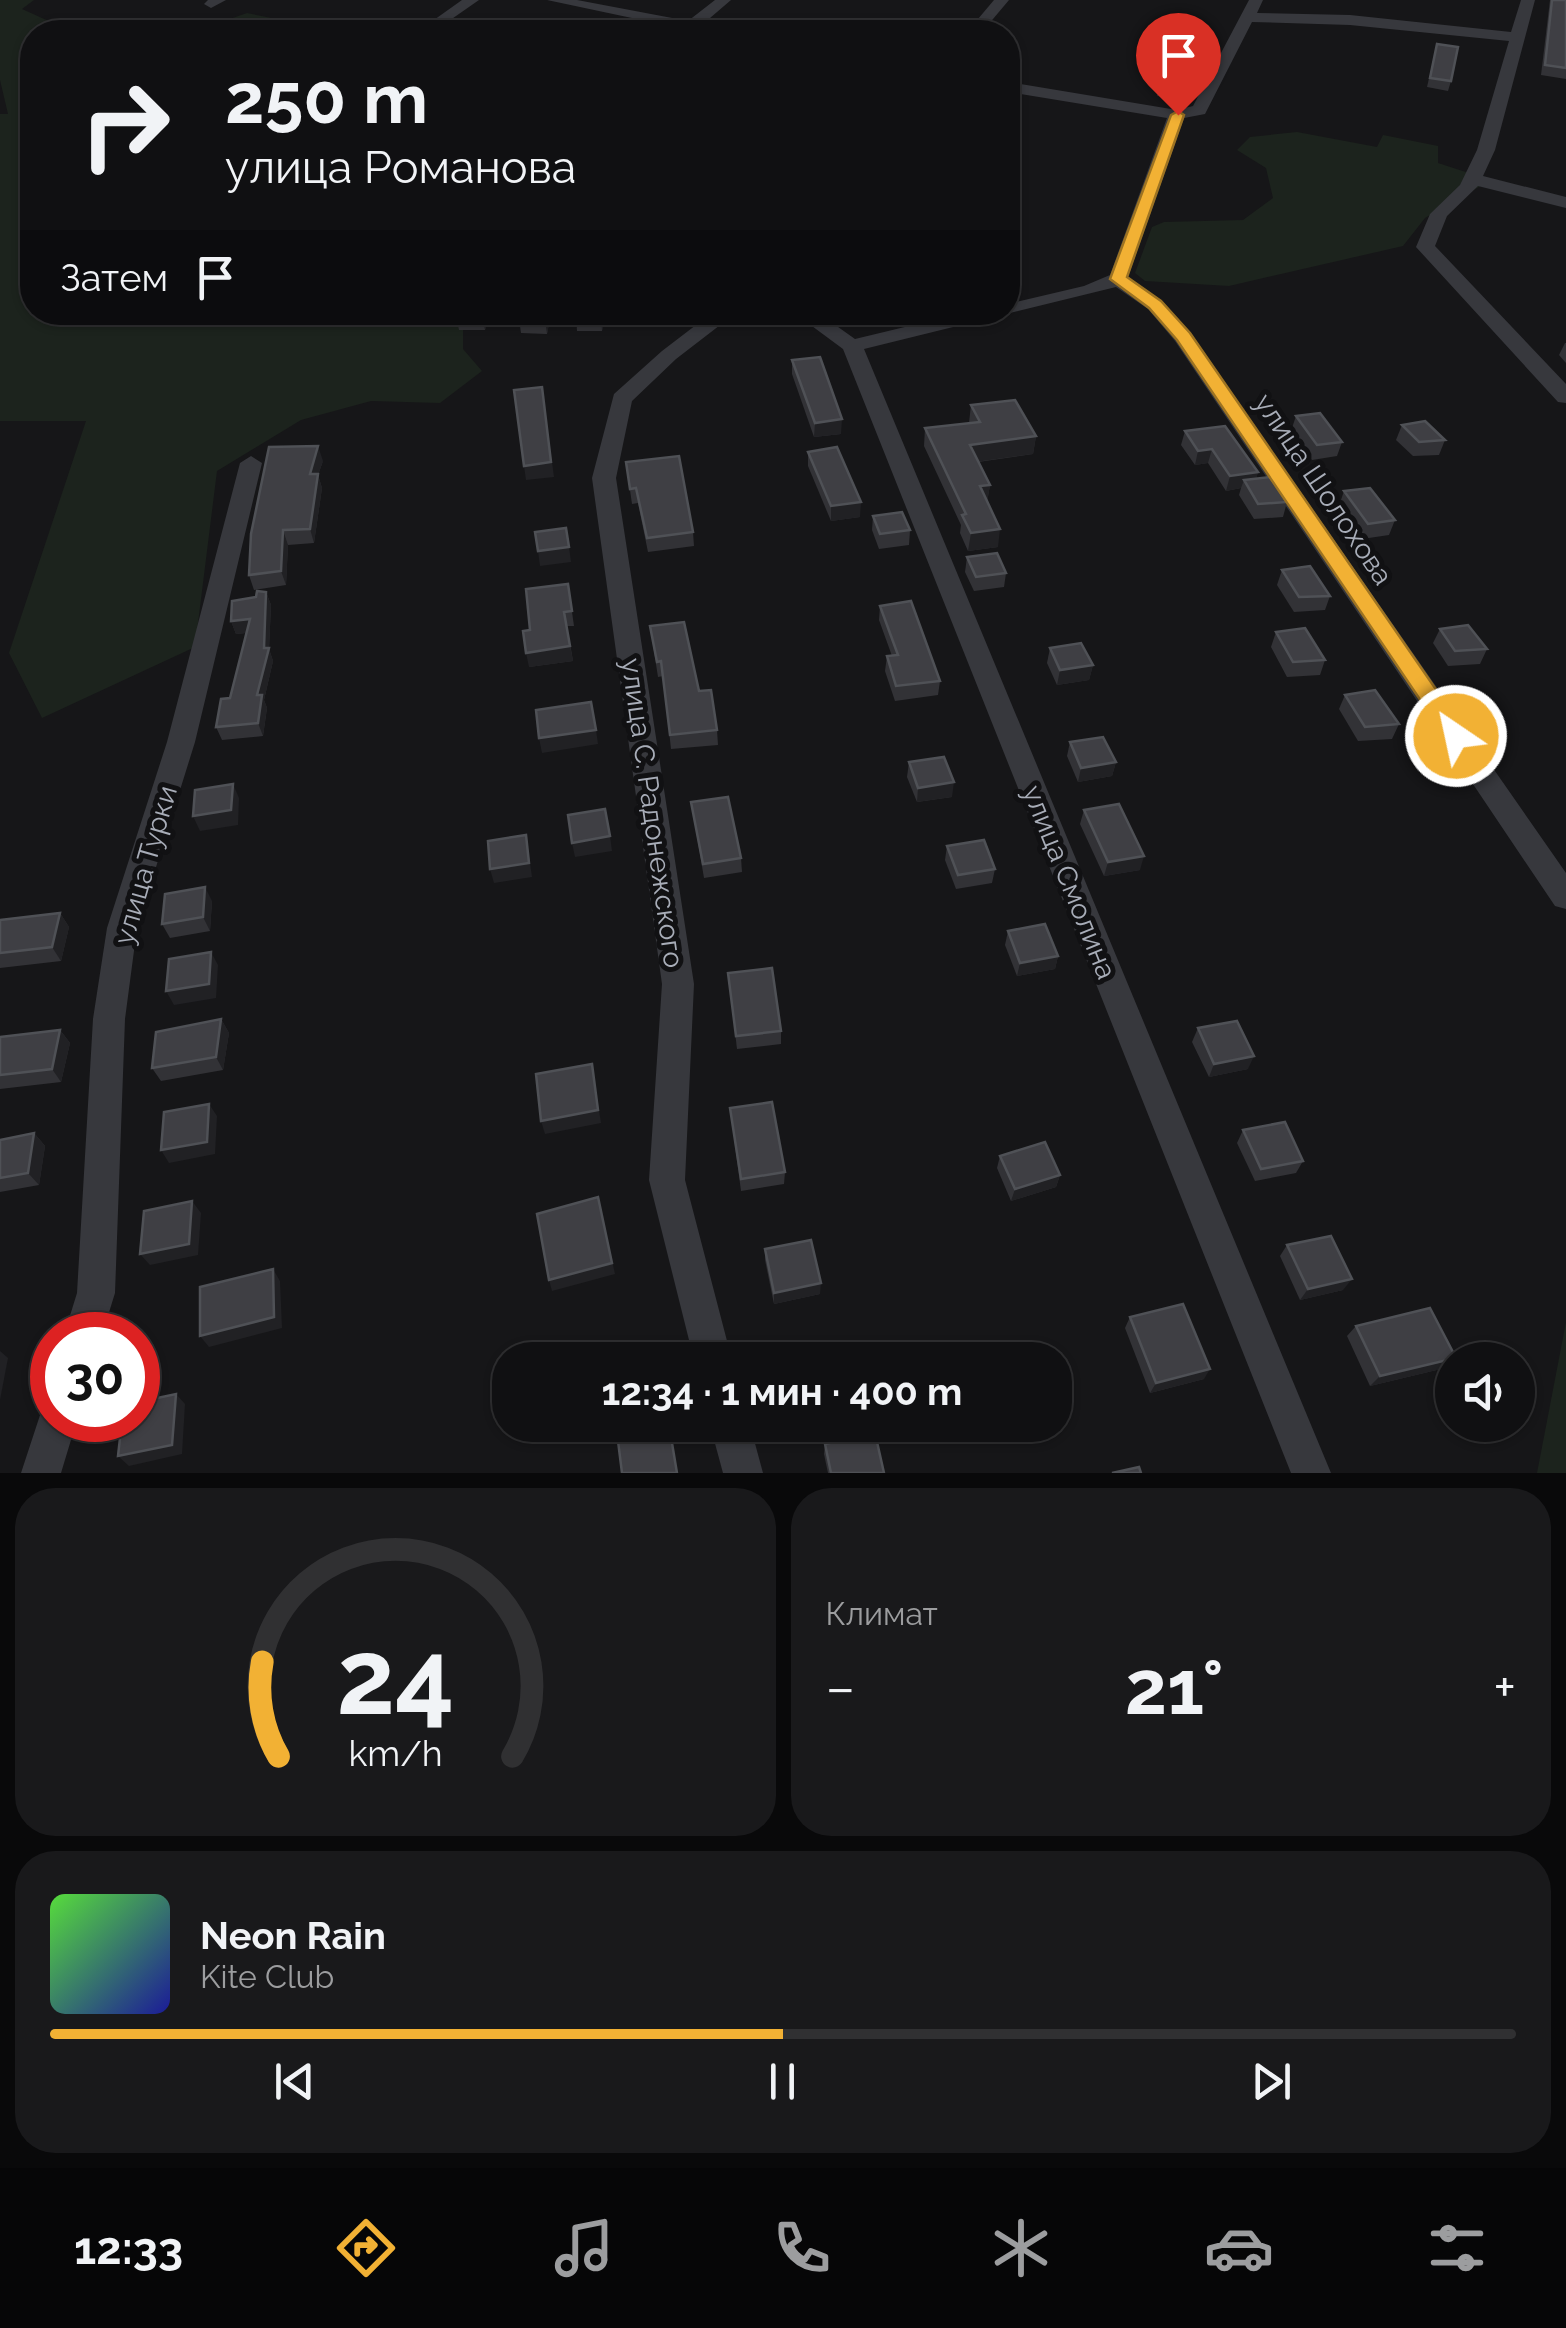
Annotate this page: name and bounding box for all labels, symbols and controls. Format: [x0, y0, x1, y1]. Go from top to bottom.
pin [1136, 13, 1221, 116]
icon: arrive [1151, 28, 1206, 83]
text: 250 m [225, 57, 428, 139]
icon: right [60, 60, 190, 190]
text: улица Романова [225, 141, 576, 194]
icon: arrive [188, 250, 243, 305]
text: Затем [60, 255, 168, 300]
street label: улица Шолохова [1247, 388, 1400, 591]
street label: улица С. Радонежского [614, 656, 691, 970]
position arrow [1404, 684, 1508, 788]
street label: улица Смолина [1016, 781, 1123, 984]
street label: улица Турки [107, 782, 184, 949]
speed limit sign: 30 [30, 1312, 160, 1442]
map controls [1435, 1342, 1535, 1442]
button: sound [1435, 1342, 1535, 1442]
text: 12:34 · 1 мин · 400 m [602, 1369, 962, 1414]
text: Климат [826, 1595, 938, 1632]
text: 24 [336, 1616, 454, 1738]
text: 21° [1125, 1643, 1224, 1732]
text: − [826, 1655, 855, 1720]
text: + [1493, 1655, 1516, 1720]
text: km/h [348, 1732, 442, 1774]
text: Neon Rain [200, 1913, 386, 1958]
text: Kite Club [200, 1958, 334, 1995]
icon: previous [267, 2054, 322, 2109]
icon: pause [755, 2054, 810, 2109]
icon: next [1244, 2054, 1299, 2109]
icon: directions [331, 2213, 401, 2283]
icon: music [549, 2213, 619, 2283]
icon: phone [767, 2213, 837, 2283]
icon: climate [986, 2213, 1056, 2283]
icon: car [1204, 2213, 1274, 2283]
icon: filters [1422, 2213, 1492, 2283]
text: 12:33 [74, 2222, 183, 2275]

